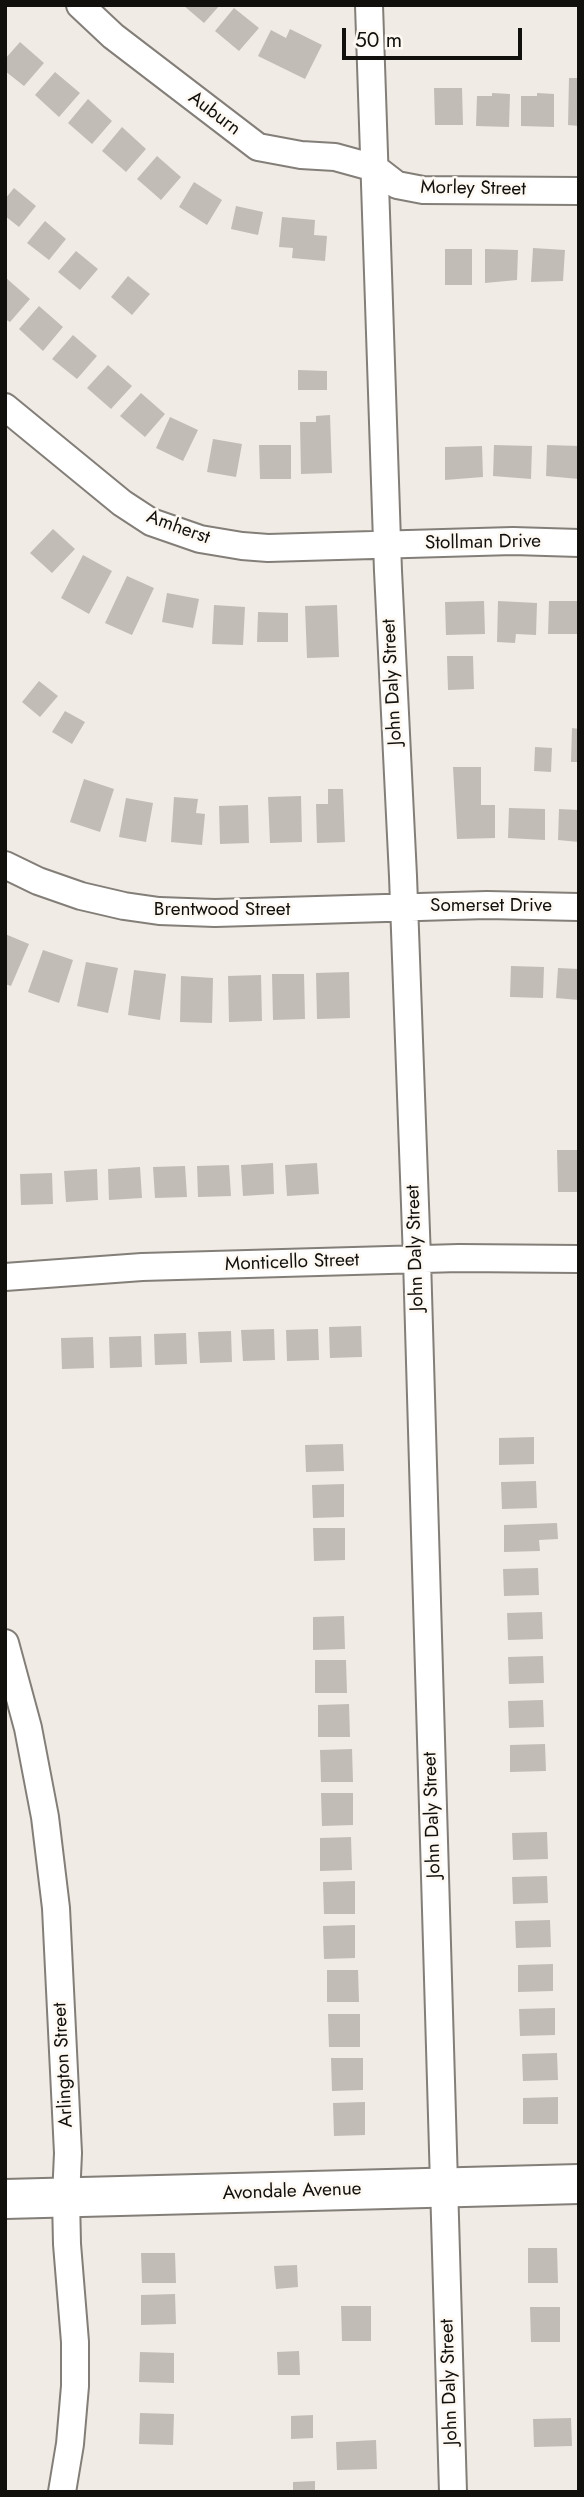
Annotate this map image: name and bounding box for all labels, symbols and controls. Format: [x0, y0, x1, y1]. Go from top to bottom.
scale bar [346, 14, 526, 58]
text: 50 m [355, 25, 402, 55]
street label: Auburn [183, 87, 245, 141]
street label: Morley Street [420, 177, 526, 201]
street label: Amherst [143, 506, 213, 550]
street label: Stollman Drive [425, 531, 541, 555]
street label: John Daly Street [378, 618, 408, 746]
street label: Somerset Drive [430, 895, 552, 917]
street label: Brentwood Street [154, 899, 290, 921]
street label: John Daly Street [402, 1184, 430, 1312]
street label: Monticello Street [225, 1249, 359, 1277]
street label: John Daly Street [419, 1751, 447, 1879]
street label: Arlington Street [49, 2002, 79, 2128]
street label: Avondale Avenue [222, 2178, 362, 2206]
street label: John Daly Street [436, 2318, 464, 2446]

